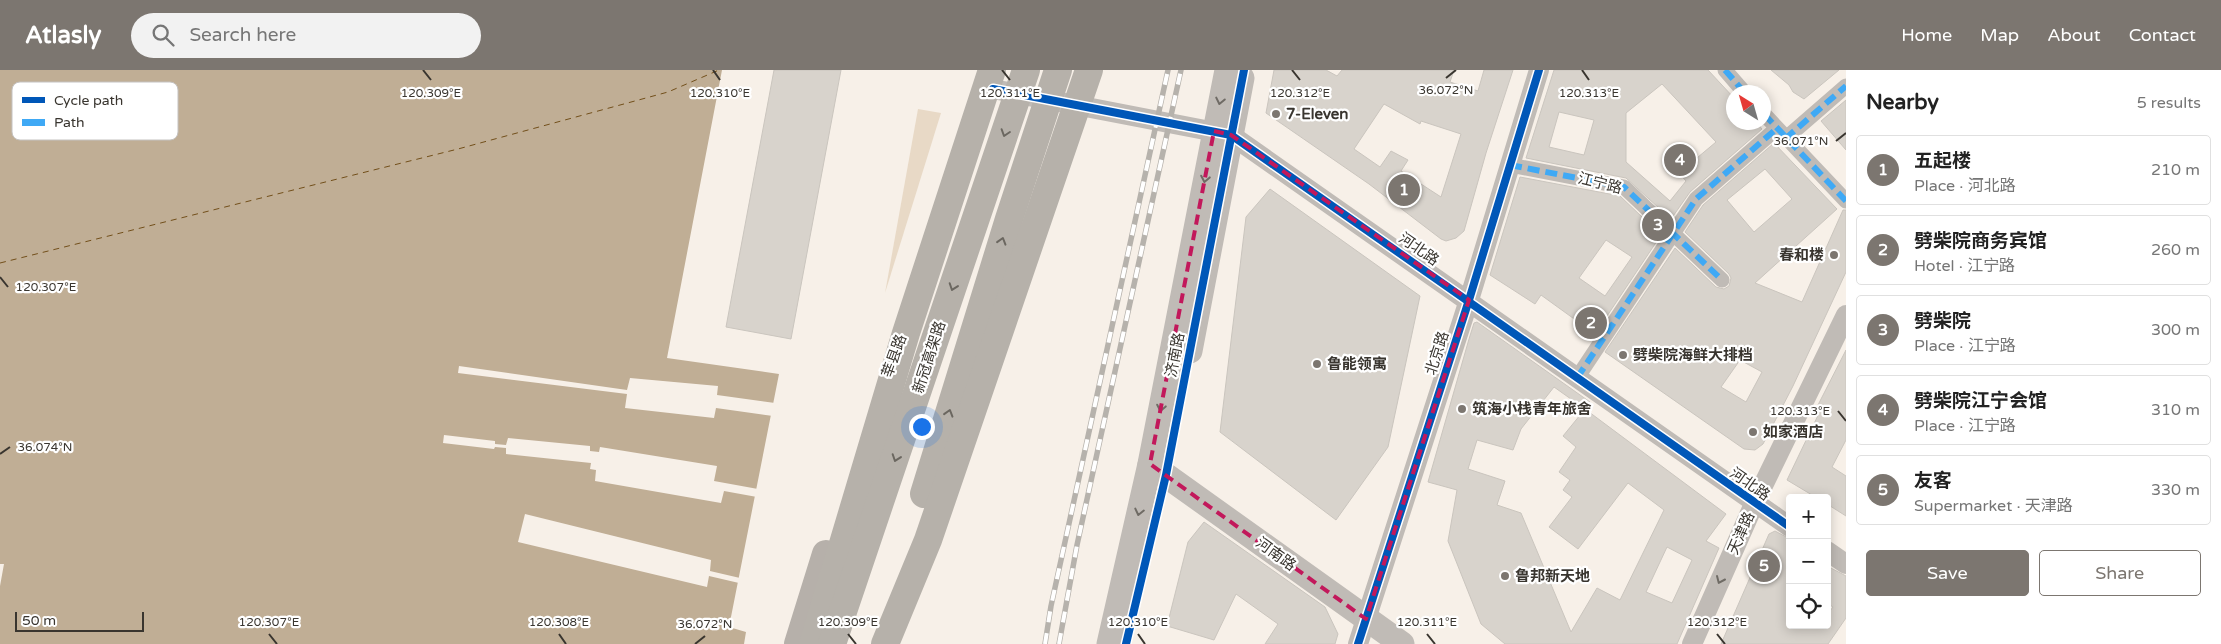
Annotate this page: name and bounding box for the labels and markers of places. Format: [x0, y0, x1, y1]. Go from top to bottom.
place label: 7-Eleven [1286, 105, 1348, 123]
marker: 7-Eleven [1270, 108, 1282, 120]
pin: 4 [1664, 141, 1696, 179]
pin: 1 [1388, 171, 1420, 209]
pin: 3 [1642, 206, 1674, 244]
place label: 春和楼 [1779, 246, 1824, 264]
marker: 春和楼 [1828, 249, 1840, 261]
pin: 2 [1575, 304, 1607, 342]
place label: 劈柴院海鲜大排档 [1633, 346, 1753, 364]
marker: 劈柴院海鲜大排档 [1617, 349, 1629, 361]
place label: 鲁能领寓 [1327, 355, 1387, 373]
marker: 鲁能领寓 [1311, 358, 1323, 370]
place label: 筑海小栈青年旅舍 [1472, 400, 1592, 418]
marker: 筑海小栈青年旅舍 [1456, 403, 1468, 415]
place label: 如家酒店 [1763, 423, 1823, 441]
marker: 如家酒店 [1747, 426, 1759, 438]
pin: 5 [1748, 547, 1780, 585]
place label: 鲁邦新天地 [1515, 567, 1590, 585]
marker: 鲁邦新天地 [1499, 570, 1511, 582]

